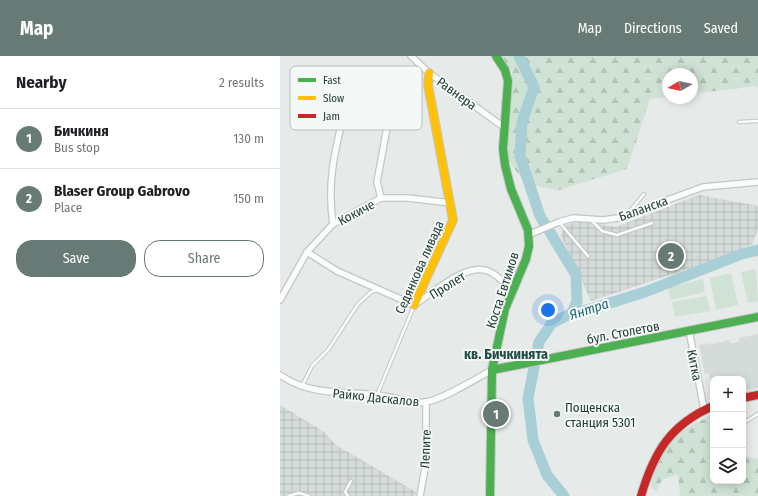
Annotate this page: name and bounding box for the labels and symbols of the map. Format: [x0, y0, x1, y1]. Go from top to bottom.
legend [290, 66, 422, 130]
north arrow [662, 68, 698, 104]
text: Fast [323, 74, 341, 87]
street label: Равнера [434, 74, 480, 113]
text: Slow [323, 92, 344, 105]
text: Jam [323, 110, 340, 123]
street label: Баланска [617, 193, 670, 224]
street label: Кокиче [335, 197, 377, 228]
street label: Седянкова ливада [392, 218, 447, 316]
pin: 2 [658, 241, 684, 271]
street label: Коста Евтимов [483, 250, 522, 330]
street label: Пролет [427, 268, 469, 302]
water label: Янтра [566, 295, 611, 324]
your location [538, 300, 558, 320]
street label: бул. Столетов [586, 318, 661, 347]
district label: кв. Бичкинята [464, 346, 548, 363]
street label: Китка [684, 348, 705, 382]
street label: Райко Даскалов [332, 385, 420, 409]
pin: 1 [483, 399, 509, 429]
place label: Пощенска станция 5301 [565, 400, 635, 430]
marker: Пощенска станция 5301 [552, 409, 562, 419]
street label: Лепите [417, 429, 434, 469]

